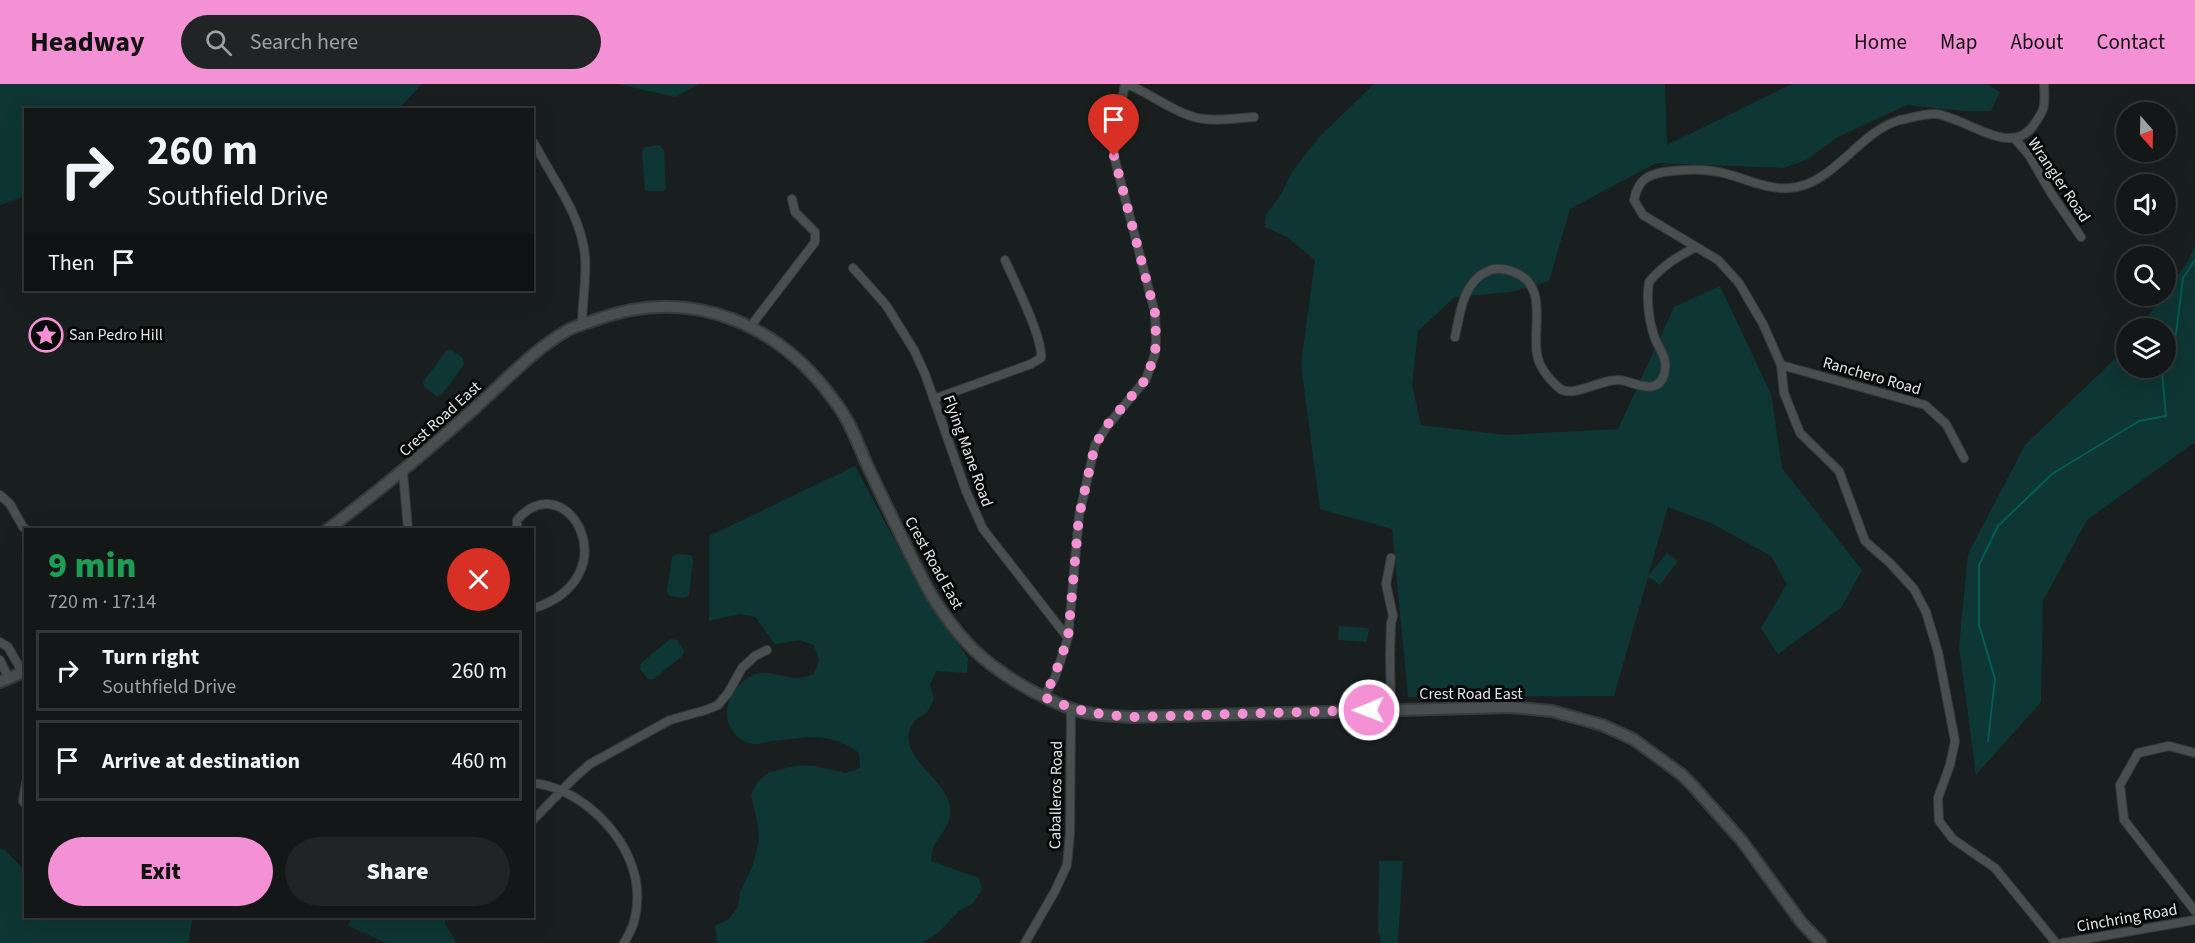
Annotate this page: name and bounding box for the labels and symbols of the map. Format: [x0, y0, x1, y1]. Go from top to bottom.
pin [1088, 94, 1139, 156]
north arrow [2116, 102, 2176, 162]
street label: Wrangler Road [2023, 133, 2095, 227]
place icon: San Pedro Hill [28, 317, 64, 353]
place label: San Pedro Hill [69, 324, 163, 346]
street label: Ranchero Road [1820, 351, 1924, 401]
street label: Crest Road East [394, 376, 486, 462]
street label: Flying Mane Road [938, 392, 998, 510]
street label: Crest Road East [899, 512, 969, 614]
position arrow [1337, 678, 1401, 742]
street label: Crest Road East [1419, 683, 1523, 705]
street label: Caballeros Road [1044, 741, 1068, 849]
street label: Cinchring Road [2075, 898, 2179, 938]

